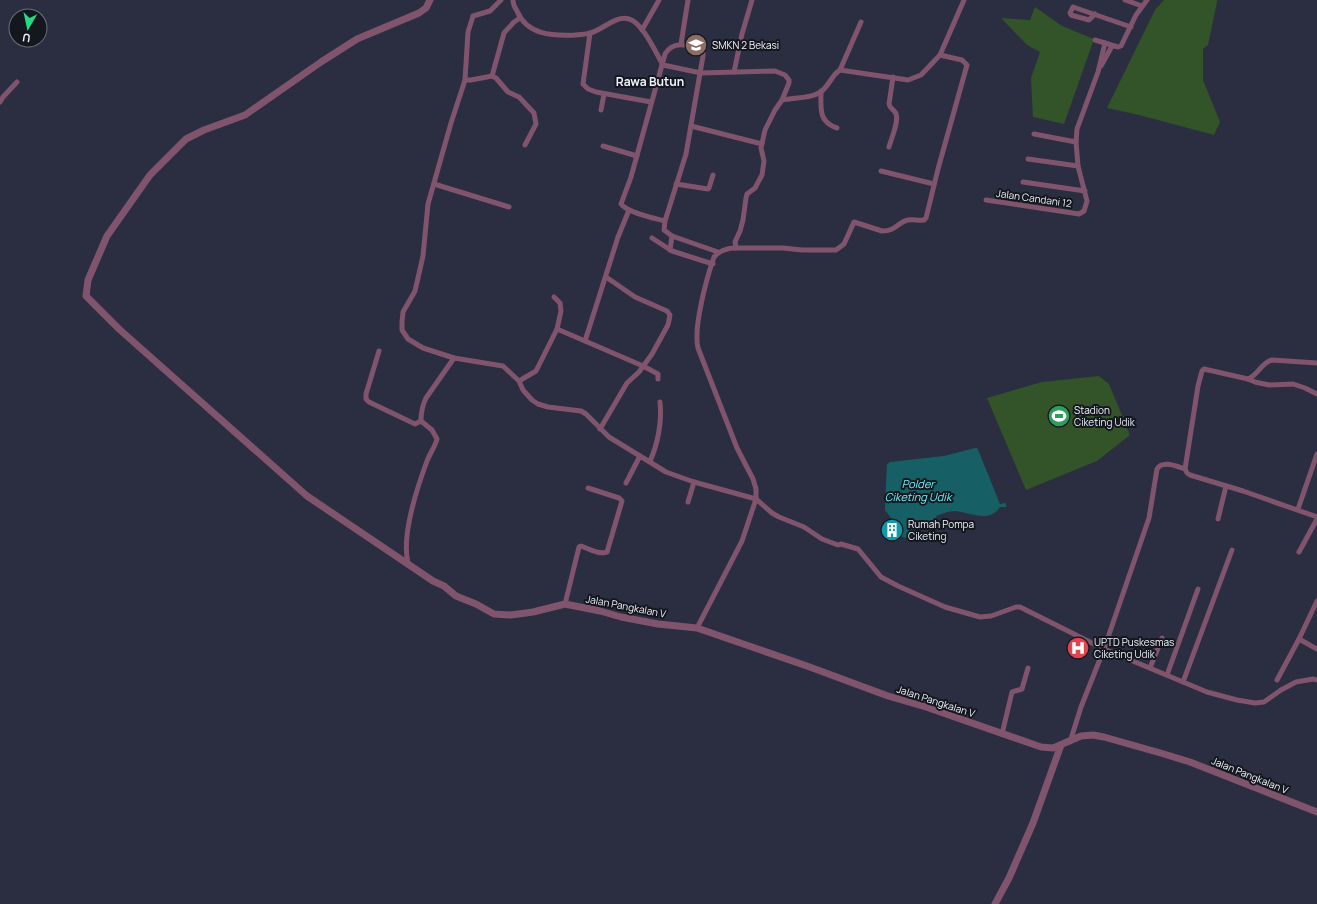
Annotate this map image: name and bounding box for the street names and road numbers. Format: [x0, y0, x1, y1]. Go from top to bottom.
street label: Jalan Candani 12 [995, 186, 1073, 210]
street label: Jalan Pangkalan V [585, 591, 667, 621]
street label: Jalan Pangkalan V [895, 682, 977, 720]
street label: Jalan Pangkalan V [1210, 753, 1290, 797]

